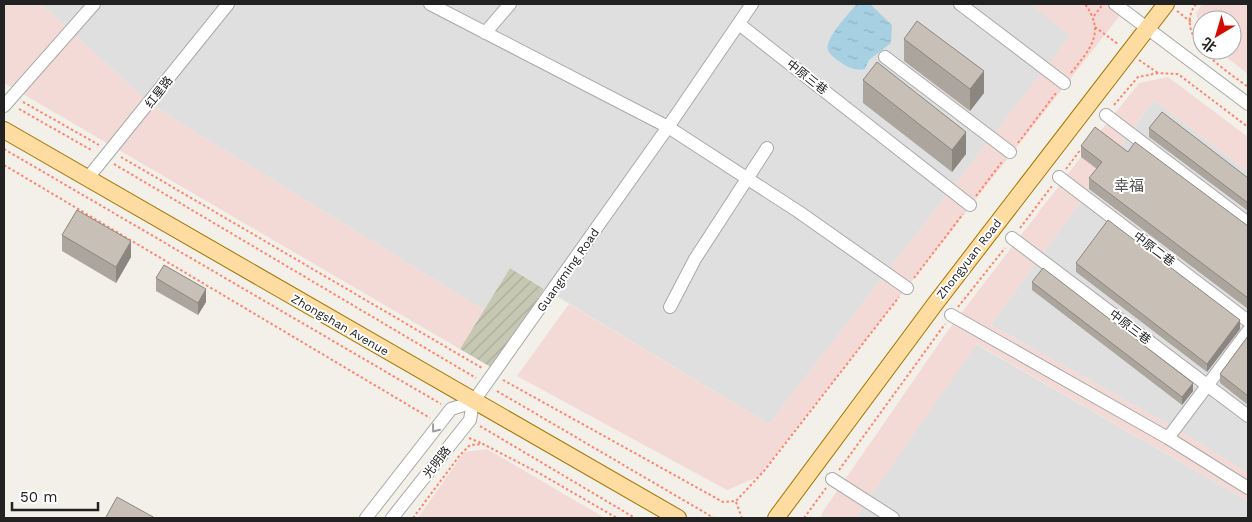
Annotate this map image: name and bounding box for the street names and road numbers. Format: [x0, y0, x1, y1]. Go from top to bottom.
street label: 中原三巷 [784, 57, 830, 97]
street label: 红星路 [142, 74, 176, 110]
street label: Zhongyuan Road [934, 216, 1004, 302]
street label: Guangming Road [534, 226, 602, 314]
street label: 中原二巷 [1131, 229, 1177, 269]
street label: Zhongshan Avenue [289, 291, 391, 359]
street label: 中原三巷 [1107, 307, 1153, 347]
street label: 光明路 [420, 444, 454, 480]

